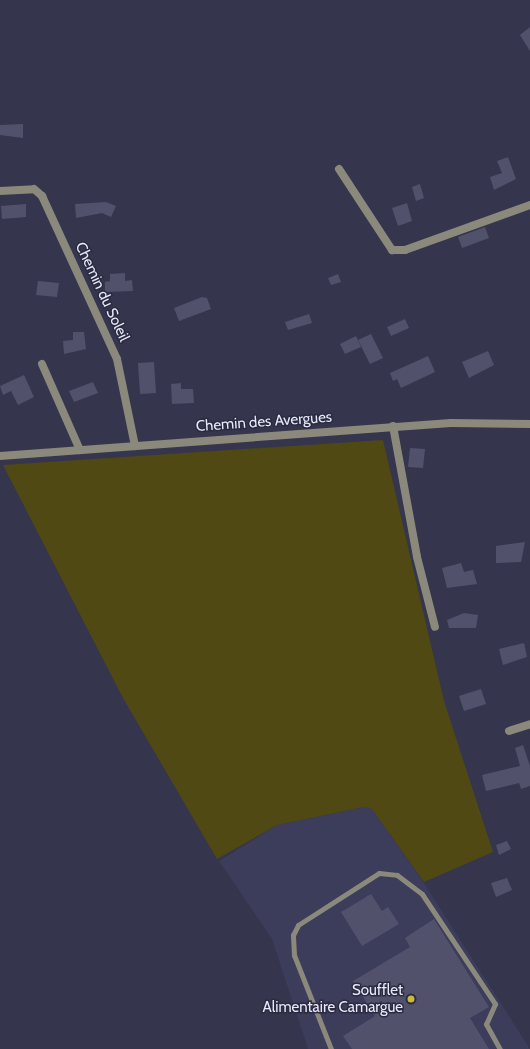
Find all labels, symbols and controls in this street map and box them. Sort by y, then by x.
street label: Chemin du Soleil [71,239,133,345]
street label: Chemin des Avergues [195,408,333,436]
place label: Soufflet Alimentaire Camargue [263,981,403,1016]
marker: Soufflet Alimentaire Camargue [406,994,416,1004]

